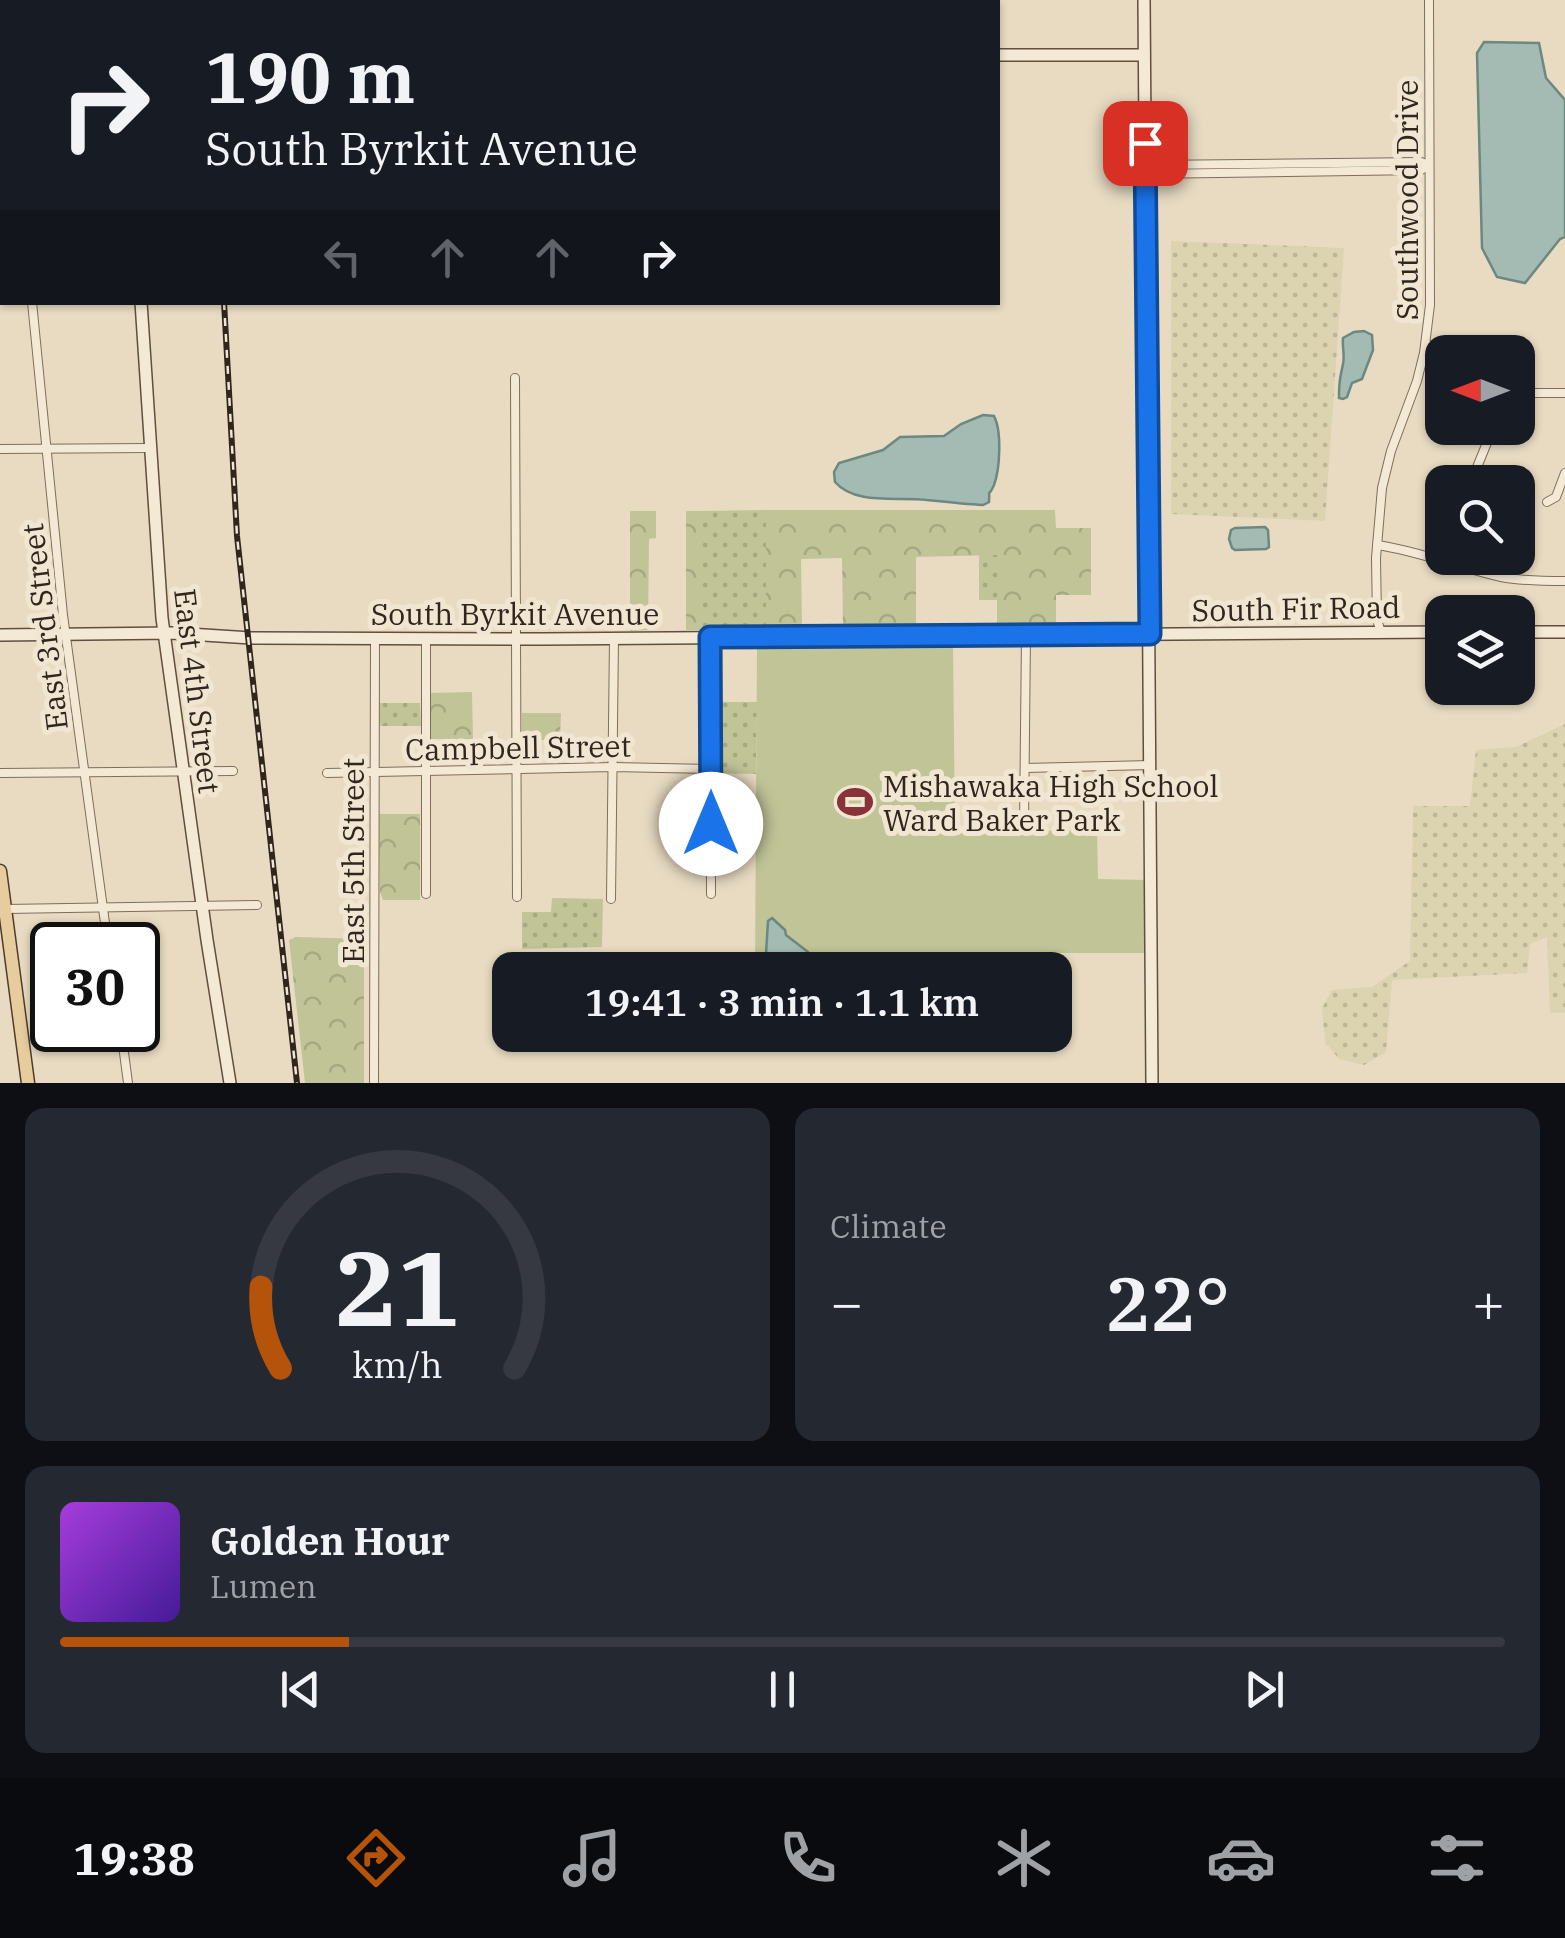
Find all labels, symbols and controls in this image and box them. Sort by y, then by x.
text: 190 m [205,31,415,122]
icon: right [40,40,170,170]
street label: Southwood Drive [1387,80,1426,320]
pin [1103,101,1188,186]
icon: arrive [1118,116,1173,171]
text: South Byrkit Avenue [205,119,638,177]
icon: left [315,230,370,285]
icon: ahead [420,230,475,285]
icon: ahead [525,230,580,285]
icon: right [630,230,685,285]
north arrow [1425,335,1535,445]
map controls [1425,335,1535,705]
button: search [1425,465,1535,575]
street label: East 3rd Street [12,521,76,733]
street label: East 4th Street [166,586,230,796]
street label: South Fir Road [1191,587,1401,629]
street label: South Byrkit Avenue [371,594,659,633]
button: layers [1425,595,1535,705]
street label: Campbell Street [405,726,631,768]
street label: East 5th Street [333,758,372,964]
place label: Mishawaka High School Ward Baker Park [883,766,1218,839]
position arrow [659,772,763,876]
sports icon: Mishawaka High School Ward Baker Park [836,783,874,821]
speed limit sign: 30 [30,922,160,1052]
text: 19:41 · 3 min · 1.1 km [585,977,979,1026]
text: Climate [830,1205,947,1247]
text: 21 [335,1219,460,1355]
text: 22° [1105,1254,1230,1352]
text: − [830,1267,863,1338]
text: + [1472,1267,1505,1338]
text: km/h [352,1341,443,1388]
text: Golden Hour [210,1516,450,1565]
text: Lumen [210,1565,317,1607]
icon: previous [273,1662,328,1717]
icon: pause [755,1662,810,1717]
icon: next [1237,1662,1292,1717]
icon: directions [341,1823,411,1893]
icon: music [557,1823,627,1893]
icon: phone [773,1823,843,1893]
icon: climate [989,1823,1059,1893]
icon: car [1206,1823,1276,1893]
icon: filters [1422,1823,1492,1893]
text: 19:38 [73,1829,195,1887]

